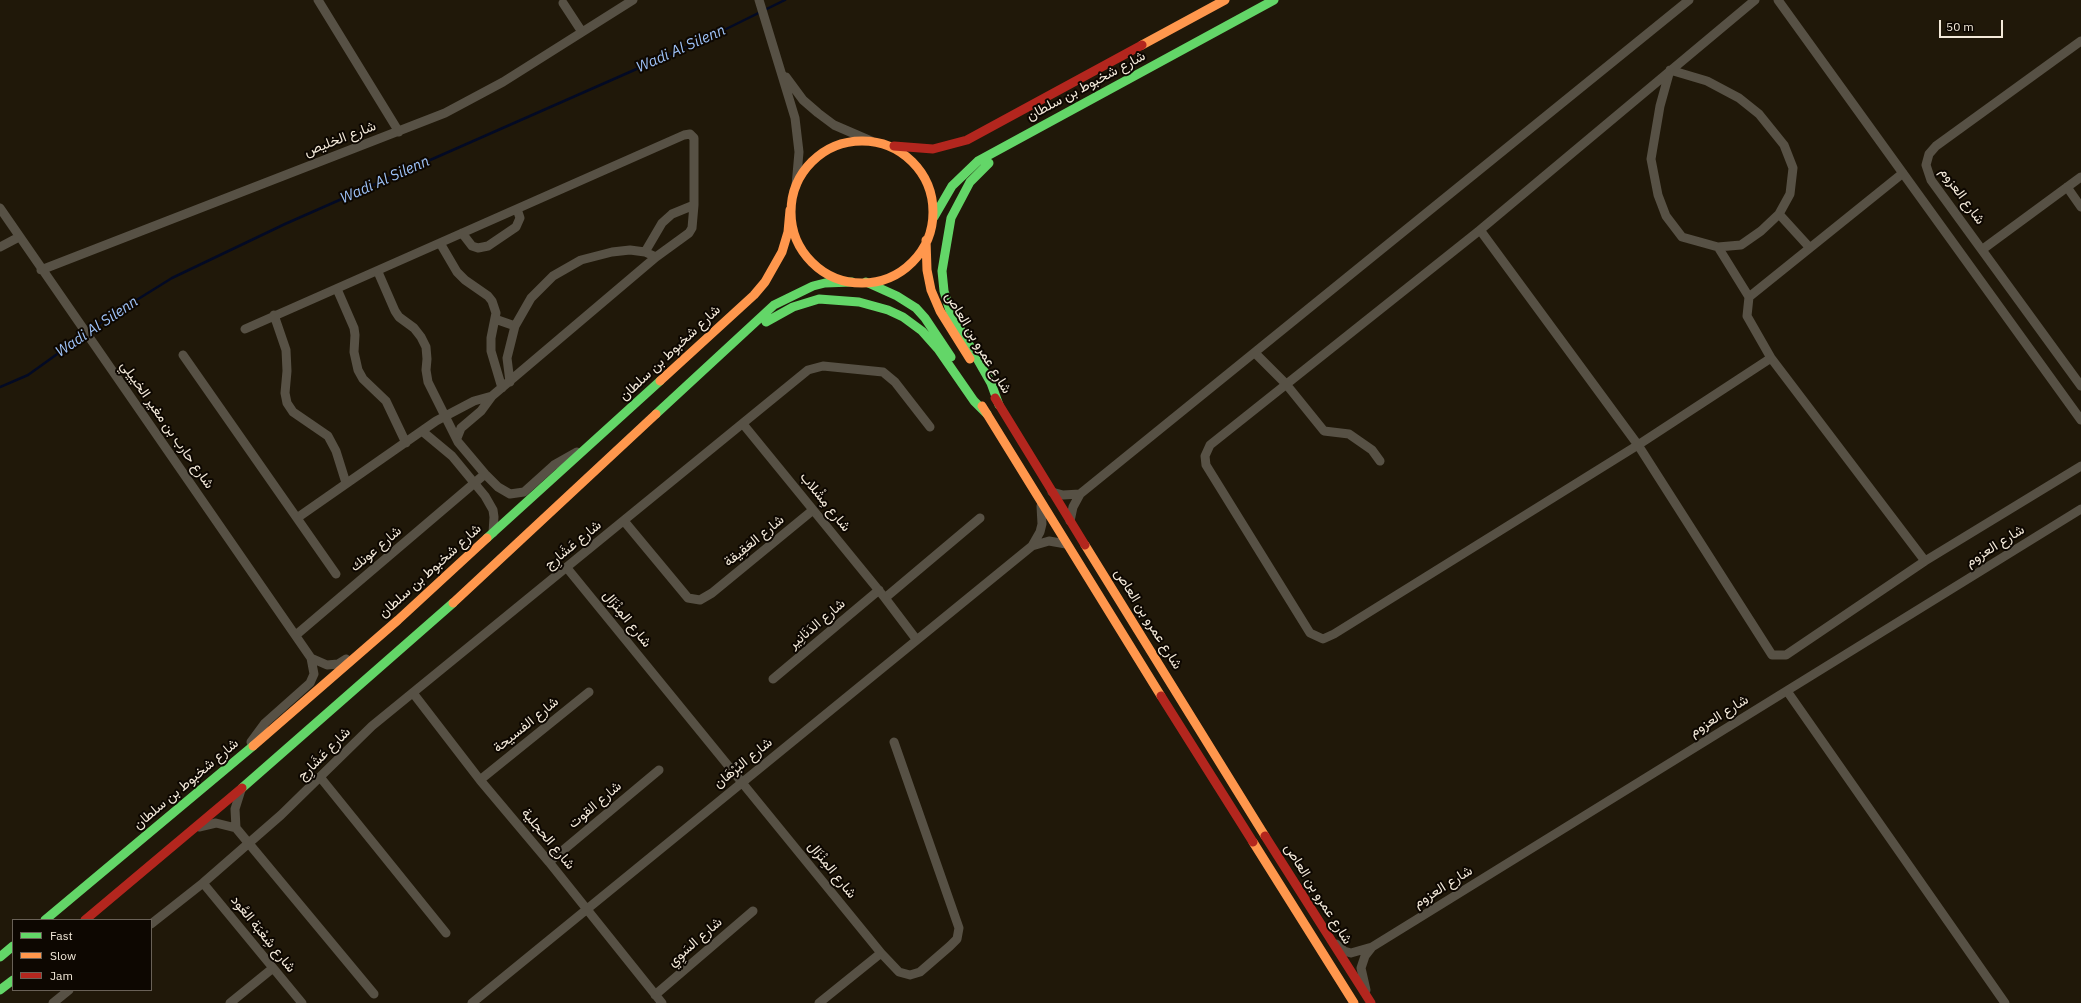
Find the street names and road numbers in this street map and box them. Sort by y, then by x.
street label: شارع شخبوط بن سلطان [1024,48,1148,124]
street label: شارع الخليص [302,118,378,160]
street label: شارع العزوم [1936,164,1988,228]
street label: شارع عمرو بن العاص [941,289,1015,397]
street label: شارع شخبوط بن سلطان [616,302,724,404]
street label: شارع حارب بن مغير الخييلي [117,358,217,492]
street label: شارع مِشْلاب [796,469,854,535]
street label: شارع العَقِيقة [720,511,788,571]
street label: شارع عَشَارِج [541,517,605,573]
street label: شارع شخبوط بن سلطان [375,520,485,622]
street label: شارع العزوم [1962,521,2028,571]
street label: شارع عونك [347,523,405,575]
street label: شارع عمرو بن العاص [1110,566,1186,672]
street label: شارع المِنْزَال [599,587,655,651]
street label: شارع الدَنَانِير [785,595,849,653]
street label: شارع العزوم [1686,691,1752,741]
street label: شارع الفسيحة [490,693,562,757]
street label: شارع عَشَارِج [294,724,354,784]
street label: شارع البُرْهَان [710,734,776,792]
street label: شارع شخبوط بن سلطان [130,735,242,833]
street label: شارع القوت [565,778,625,832]
street label: شارع الحجلية [518,805,578,873]
street label: شارع المِنْزَال [804,838,860,902]
street label: شارع عمرو بن العاص [1280,841,1356,947]
street label: شارع العزوم [1410,862,1476,912]
street label: شارع شِعْبَة العُود [227,892,299,976]
street label: شارع السَوِي [664,914,726,970]

